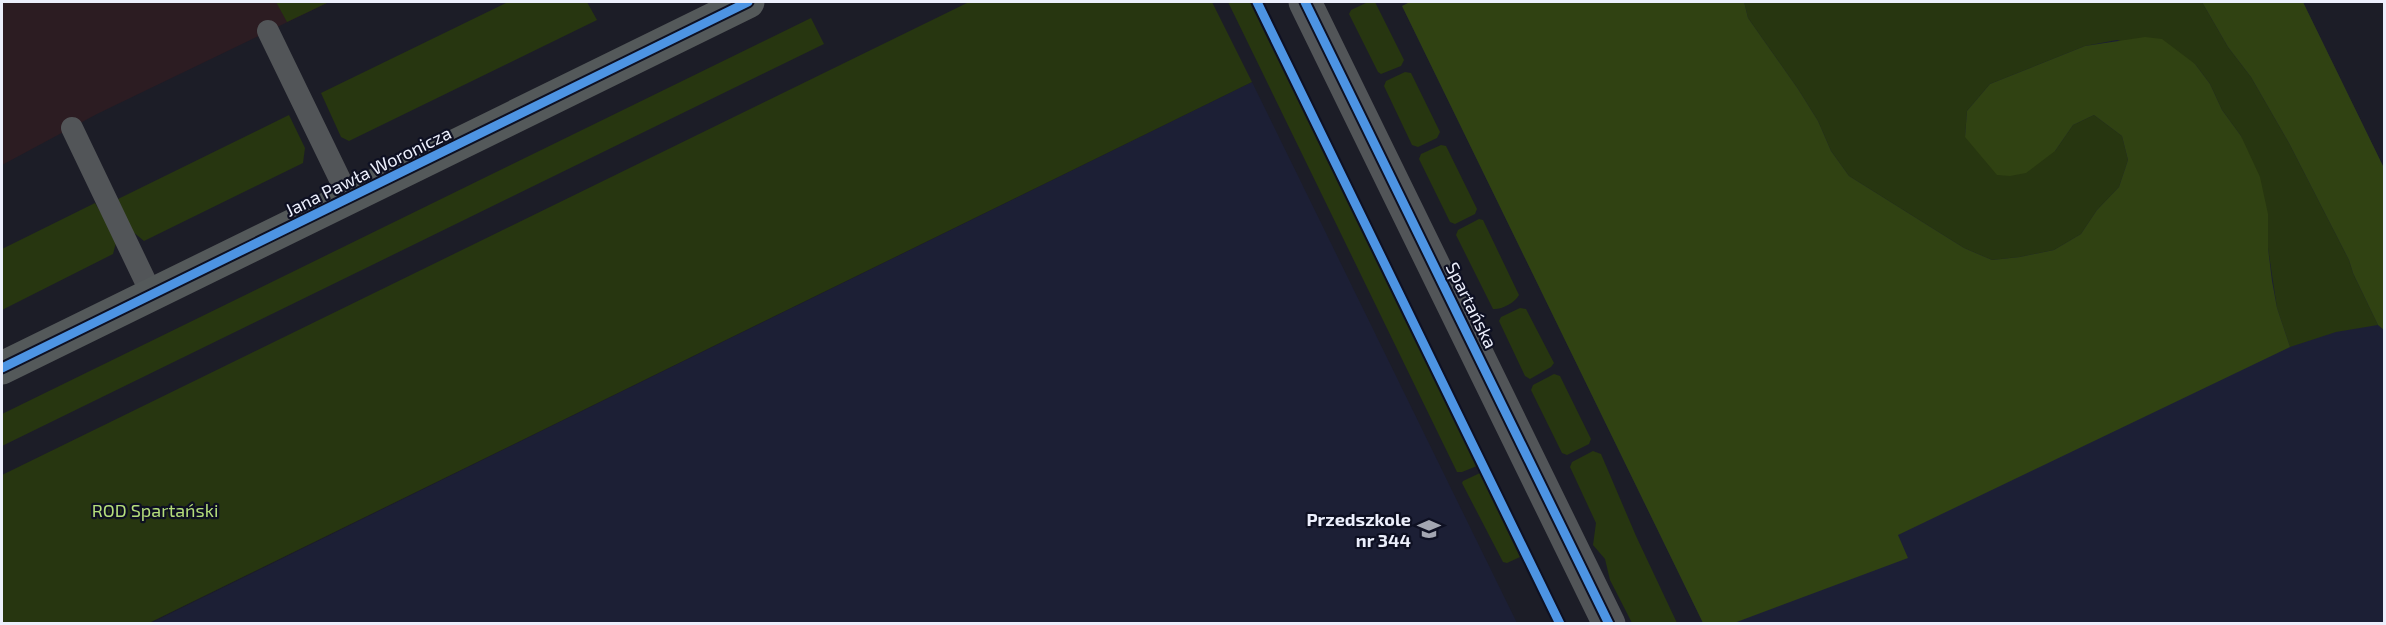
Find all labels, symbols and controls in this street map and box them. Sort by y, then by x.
street label: Jana Pawła Woronicza [281,121,455,221]
street label: Spartańska [1442,258,1502,352]
park label: ROD Spartański [92,499,218,521]
place label: Przedszkole nr 344 [1306,508,1411,551]
school or university icon: Przedszkole nr 344 [1416,516,1442,542]

